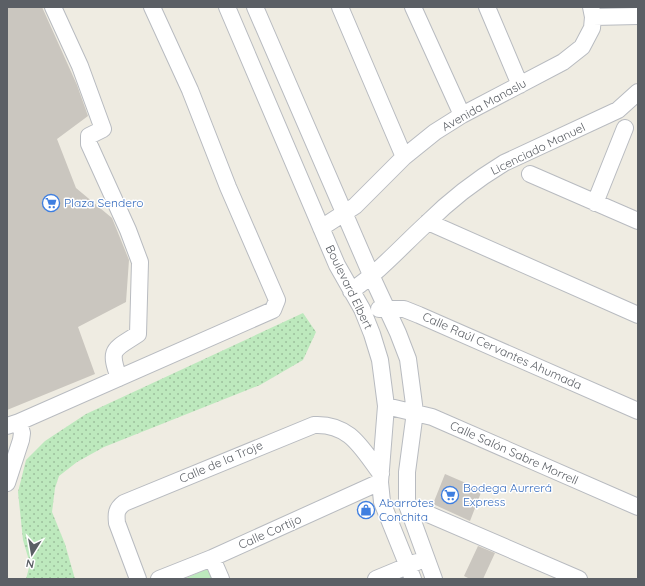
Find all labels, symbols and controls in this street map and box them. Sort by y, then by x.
street label: Avenida Manaslu [439,75,529,134]
street label: Licenciado Manuel [488,119,587,178]
supermarket icon: Plaza Sendero [41,193,61,213]
place label: Plaza Sendero [64,195,144,210]
street label: Boulevard Elbert [323,242,376,331]
street label: Calle Raúl Cervantes Ahumada [420,309,584,393]
street label: Calle Salón Sabre Morrell [448,417,581,488]
street label: Calle de la Troje [177,437,265,486]
place label: Bodega Aurrerá Express [463,480,552,509]
supermarket icon: Bodega Aurrerá Express [440,485,460,505]
place label: Abarrotes Conchita [379,495,434,524]
shop icon: Abarrotes Conchita [356,500,376,520]
street label: Calle Cortijo [236,511,304,552]
north arrow [12,534,52,574]
text: N [25,556,35,571]

